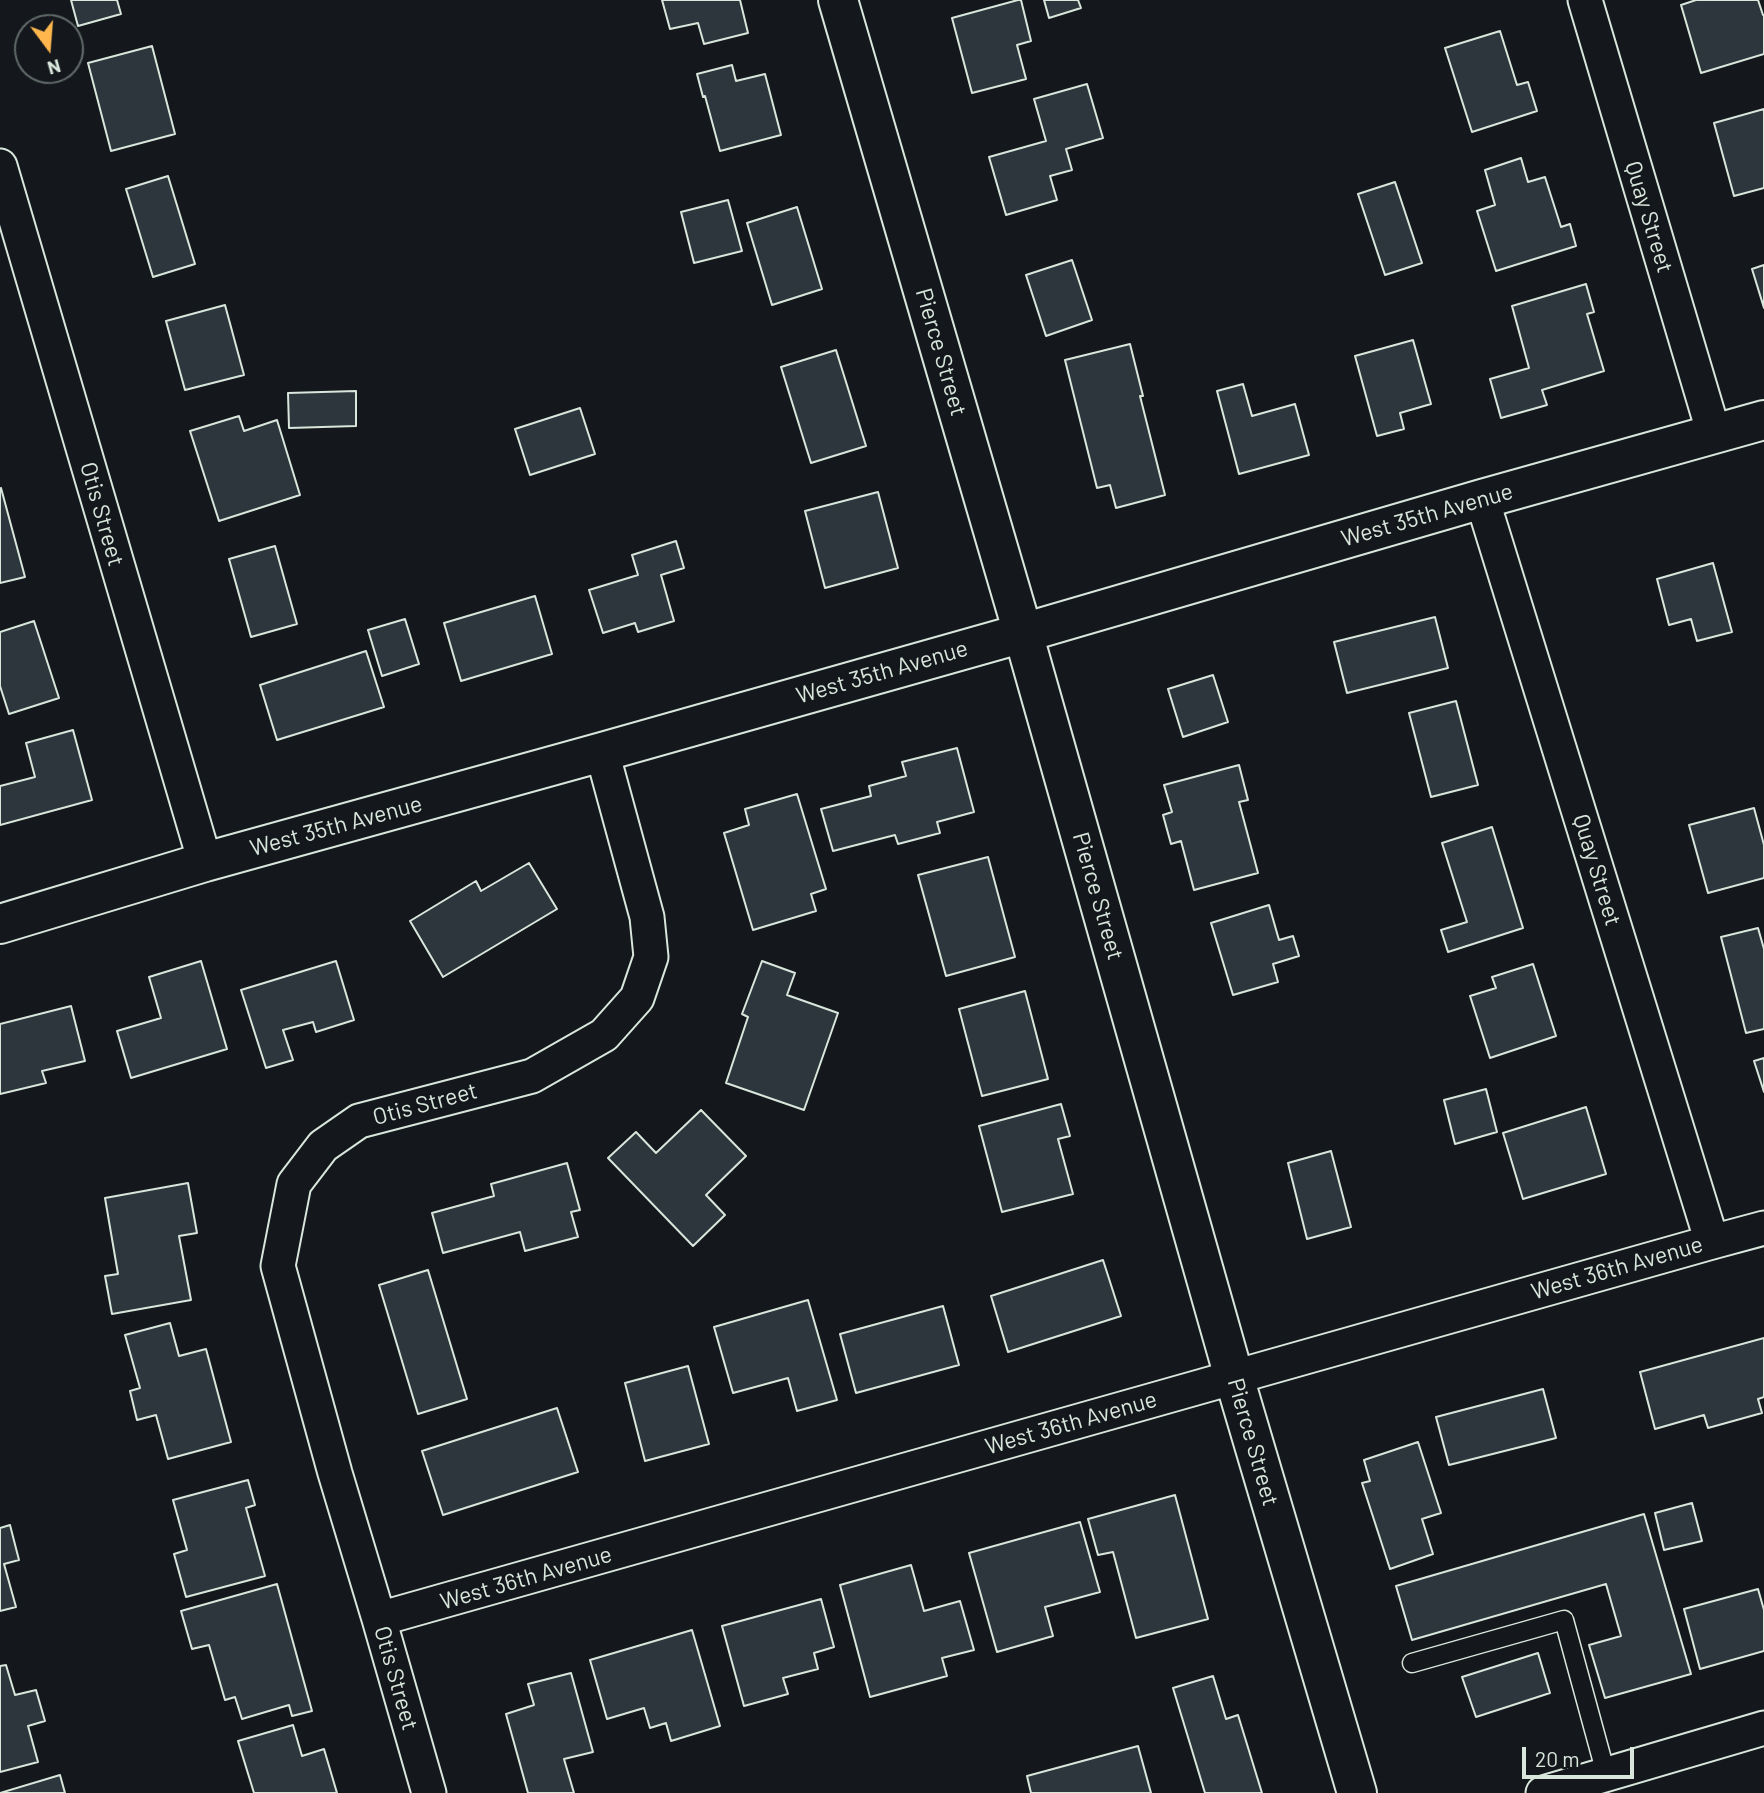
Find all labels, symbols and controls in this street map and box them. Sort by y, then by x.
north arrow [14,14,84,84]
text: N [45,55,64,81]
street label: Quay Street [1619,158,1679,276]
street label: Pierce Street [910,285,972,419]
street label: Otis Street [74,459,130,569]
street label: West 35th Avenue [1338,477,1516,553]
street label: West 35th Avenue [793,634,971,710]
street label: West 35th Avenue [247,790,425,862]
street label: Quay Street [1567,811,1627,929]
street label: Pierce Street [1067,829,1129,963]
street label: Otis Street [370,1077,480,1131]
street label: West 36th Avenue [1528,1230,1706,1306]
street label: Pierce Street [1222,1375,1284,1509]
street label: West 36th Avenue [982,1385,1160,1461]
street label: West 36th Avenue [437,1540,615,1616]
street label: Otis Street [368,1623,424,1733]
scale bar [1526,1734,1638,1778]
text: 20 m [1535,1746,1580,1771]

